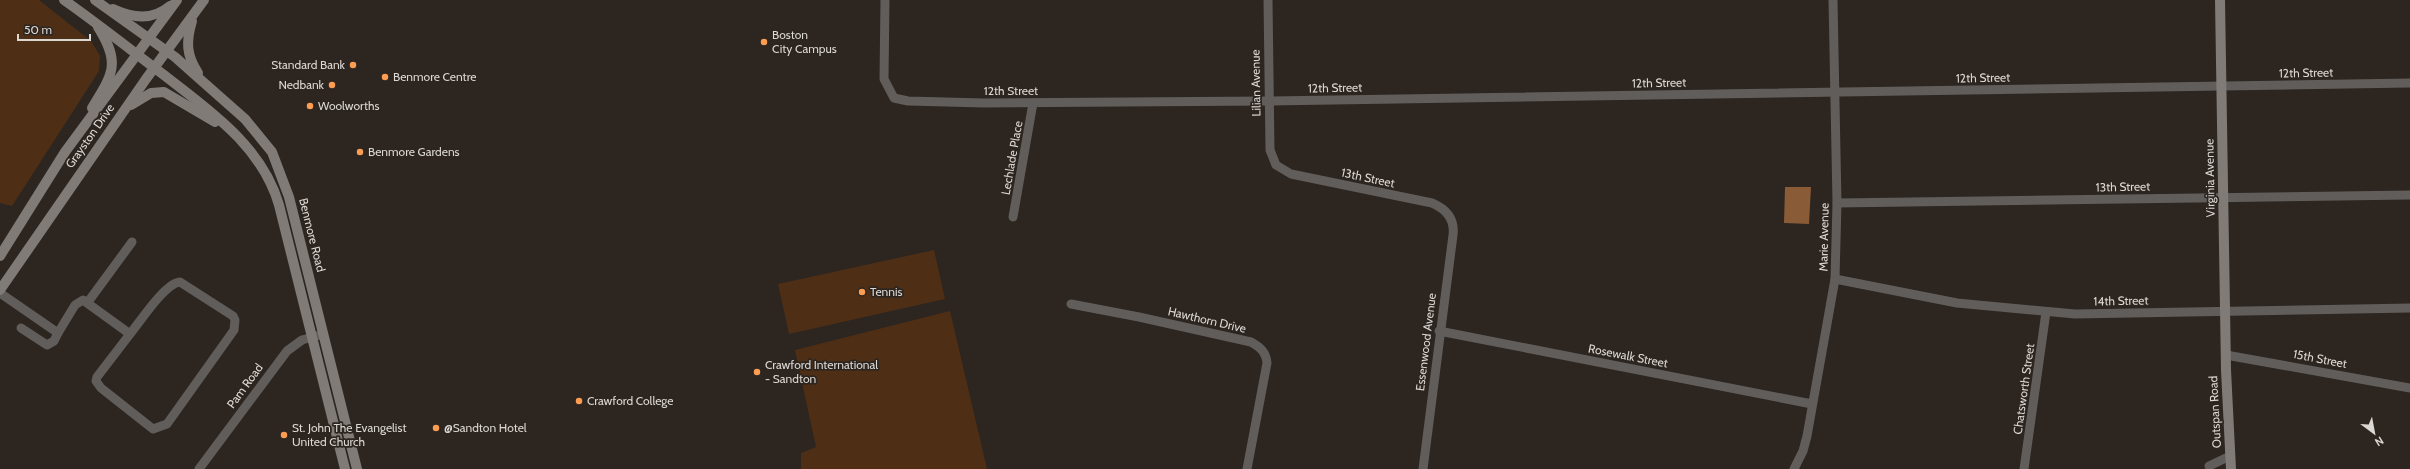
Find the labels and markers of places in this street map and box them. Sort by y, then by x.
place label: Boston City Campus [772,27,837,56]
marker: Boston City Campus [759,37,769,47]
place label: Standard Bank [271,57,346,72]
marker: Standard Bank [348,60,358,70]
place label: Benmore Centre [393,69,476,84]
marker: Benmore Centre [380,72,390,82]
place label: Nedbank [278,77,325,92]
marker: Nedbank [327,80,337,90]
place label: Woolworths [318,98,379,113]
marker: Woolworths [305,101,315,111]
place label: Benmore Gardens [368,144,460,159]
marker: Benmore Gardens [355,147,365,157]
place label: Tennis [870,284,903,299]
marker: Tennis [857,287,867,297]
place label: Crawford International - Sandton [765,357,878,386]
marker: Crawford International - Sandton [752,367,762,377]
place label: Crawford College [587,393,673,408]
marker: Crawford College [574,396,584,406]
place label: St. John The Evangelist United Church [292,420,406,449]
place label: @Sandton Hotel [444,420,527,435]
marker: @Sandton Hotel [431,423,441,433]
marker: St. John The Evangelist United Church [279,430,289,440]

